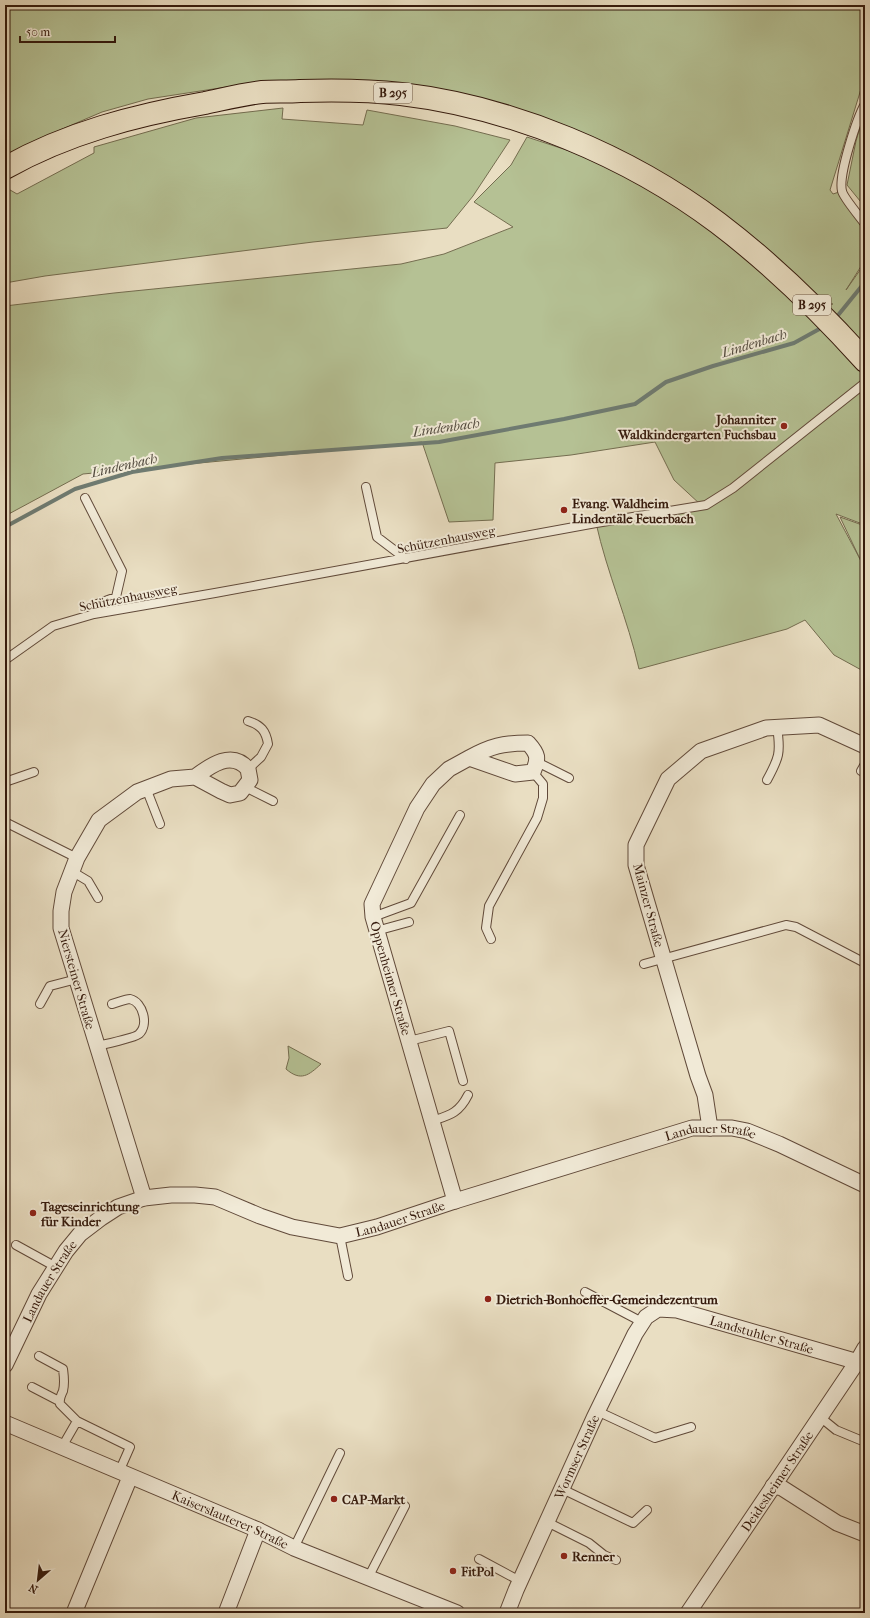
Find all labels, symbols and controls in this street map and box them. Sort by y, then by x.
scale bar [20,18,115,44]
text: 50 m [26,25,50,39]
road number: B 295 [374,83,412,103]
road number: B 295 [793,295,831,315]
water label: Lindenbach [719,326,789,362]
place label: Johanniter Waldkindergarten Fuchsbau [617,412,777,443]
water label: Lindenbach [411,414,481,441]
marker: Johanniter Waldkindergarten Fuchsbau [779,421,789,431]
water label: Lindenbach [88,450,159,482]
place label: Evang. Waldheim Lindentäle Feuerbach [572,496,695,526]
marker: Evang. Waldheim Lindentäle Feuerbach [559,505,569,515]
street label: Schützenhausweg [396,522,497,556]
street label: Schützenhausweg [78,580,179,614]
street label: Mainzer Straße [630,862,667,949]
street label: Oppenheimer Straße [367,919,414,1037]
street label: Niersteiner Straße [55,927,98,1032]
street label: Landauer Straße [663,1121,759,1144]
street label: Landauer Straße [354,1198,447,1240]
place label: Tageseinrichtung für Kinder [40,1199,140,1229]
marker: Tageseinrichtung für Kinder [28,1208,38,1218]
street label: Landauer Straße [20,1237,80,1325]
place label: Dietrich-Bonhoeffer-Gemeindezentrum [496,1292,718,1307]
marker: Dietrich-Bonhoeffer-Gemeindezentrum [483,1294,493,1304]
street label: Landstuhler Straße [708,1313,816,1357]
street label: Wormser Straße [551,1412,603,1502]
street label: Deidesheimer Straße [738,1428,817,1534]
street label: Kaiserslauterer Straße [170,1488,291,1552]
place label: CAP-Markt [342,1492,405,1507]
marker: CAP-Markt [329,1494,339,1504]
place label: Renner [572,1549,615,1564]
marker: Renner [559,1551,569,1561]
north arrow [18,1560,58,1600]
place label: FitPol [460,1564,494,1579]
marker: FitPol [448,1566,458,1576]
text: N [26,1580,40,1596]

